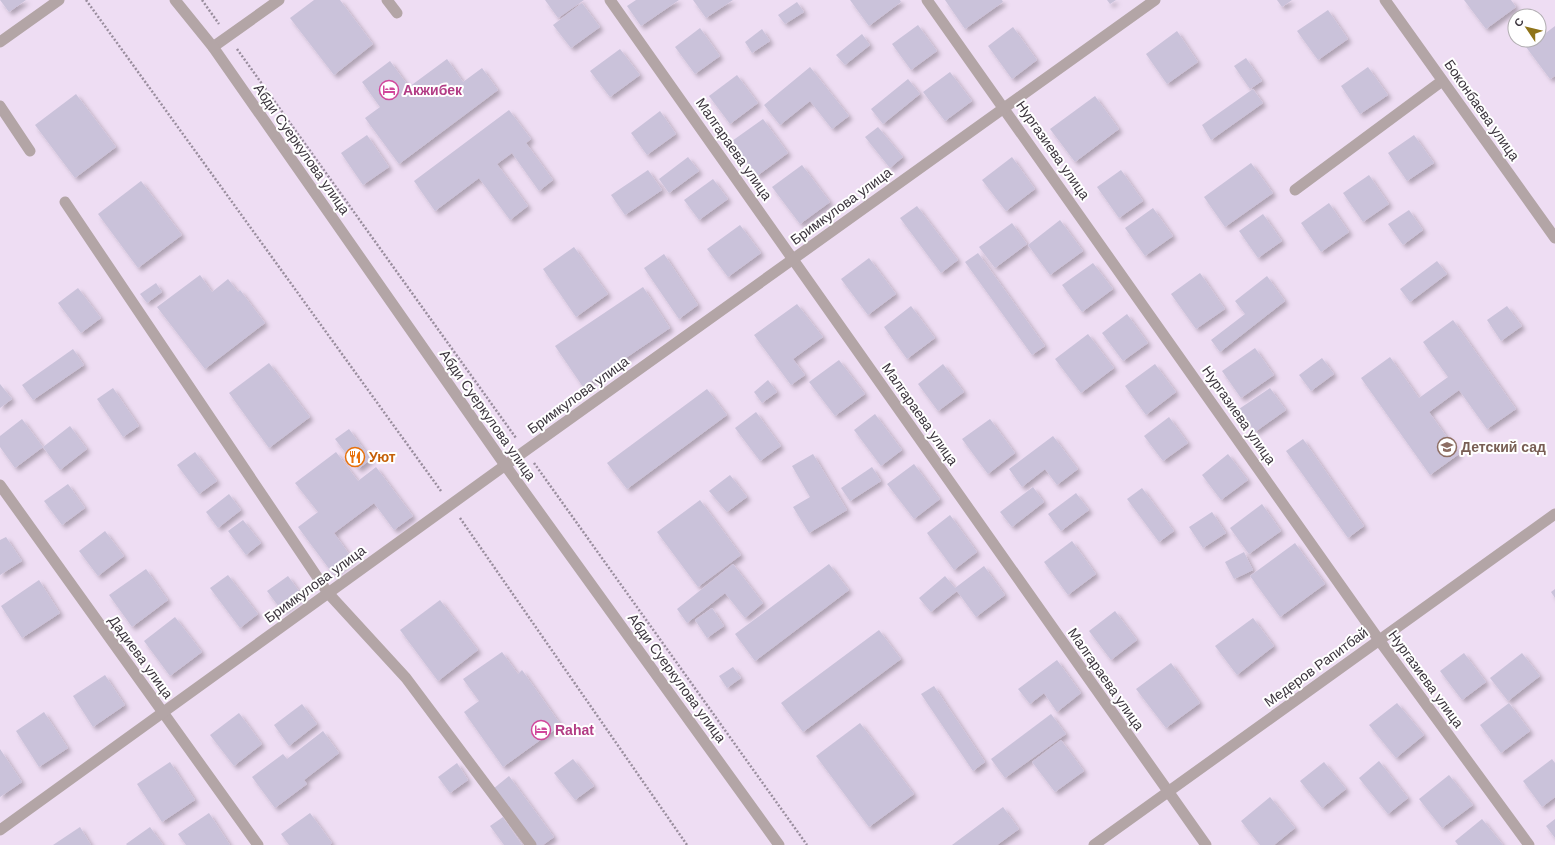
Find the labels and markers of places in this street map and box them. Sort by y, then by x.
hotel icon: Акжибек [378,79,400,101]
place label: Акжибек [403,82,463,98]
school or university icon: Детский сад [1436,436,1458,458]
place label: Детский сад [1461,439,1546,455]
restaurant icon: Уют [344,446,366,468]
place label: Уют [369,449,396,465]
hotel icon: Rahat [530,719,552,741]
place label: Rahat [555,722,594,738]

